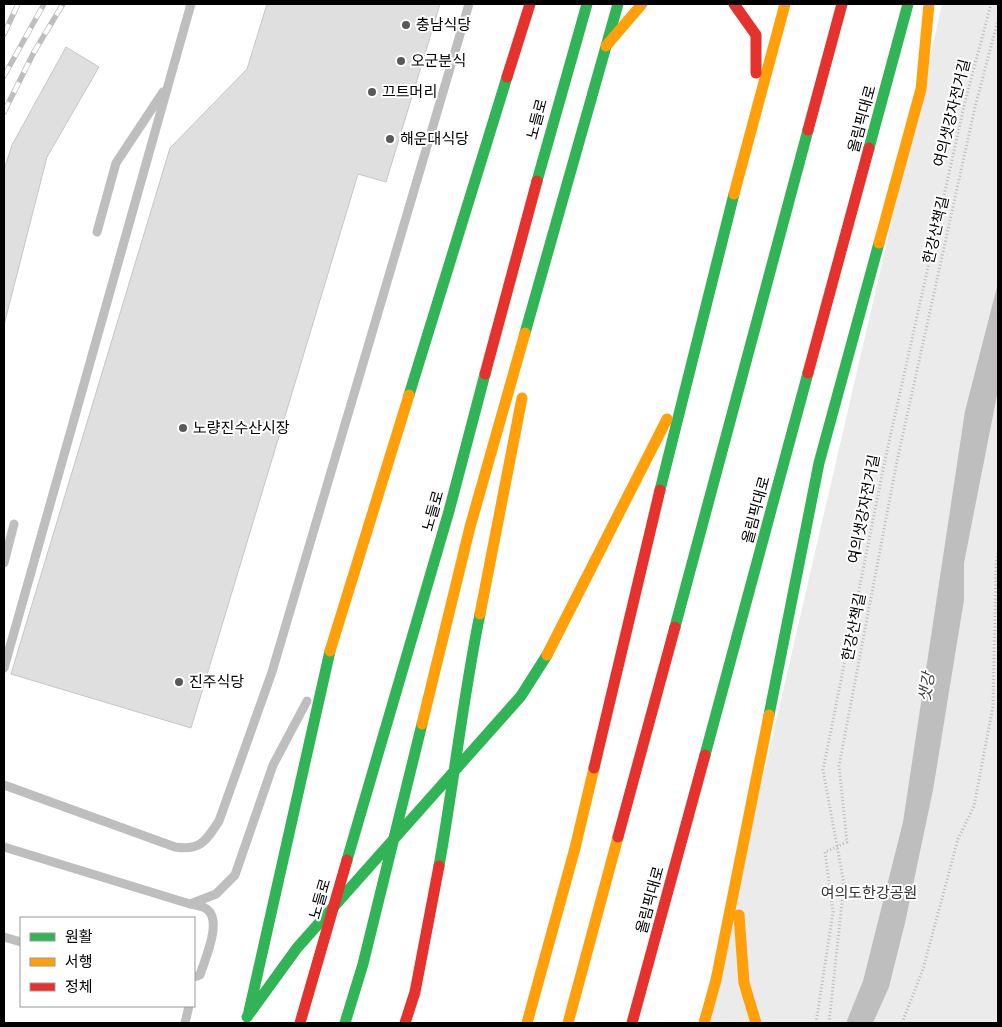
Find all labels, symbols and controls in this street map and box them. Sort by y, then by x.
place label: 충남식당 [416,15,471,34]
marker: 충남식당 [400,19,412,31]
place label: 오군분식 [411,51,466,70]
marker: 오군분식 [395,55,407,67]
street label: 여의샛강자전거길 [929,57,974,169]
place label: 끄트머리 [382,82,437,101]
street label: 올림픽대로 [843,83,880,155]
marker: 끄트머리 [366,86,378,98]
street label: 노들로 [522,96,551,141]
place label: 해운대식당 [400,129,469,148]
marker: 해운대식당 [384,133,396,145]
street label: 한강산책길 [918,194,953,266]
place label: 노량진수산시장 [193,418,290,437]
marker: 노량진수산시장 [177,422,189,434]
street label: 여의샛강자전거길 [844,453,883,565]
street label: 올림픽대로 [737,474,774,546]
street label: 노들로 [418,488,447,533]
street label: 한강산책길 [838,591,869,663]
water label: 샛강 [914,669,939,703]
place label: 진주식당 [189,672,244,691]
marker: 진주식당 [173,676,185,688]
street label: 올림픽대로 [631,864,668,936]
street label: 노들로 [305,876,334,921]
park label: 여의도한강공원 [821,883,917,902]
legend [20,917,195,1007]
text: 원활 [65,927,93,946]
text: 서행 [65,952,93,971]
text: 정체 [65,977,93,996]

